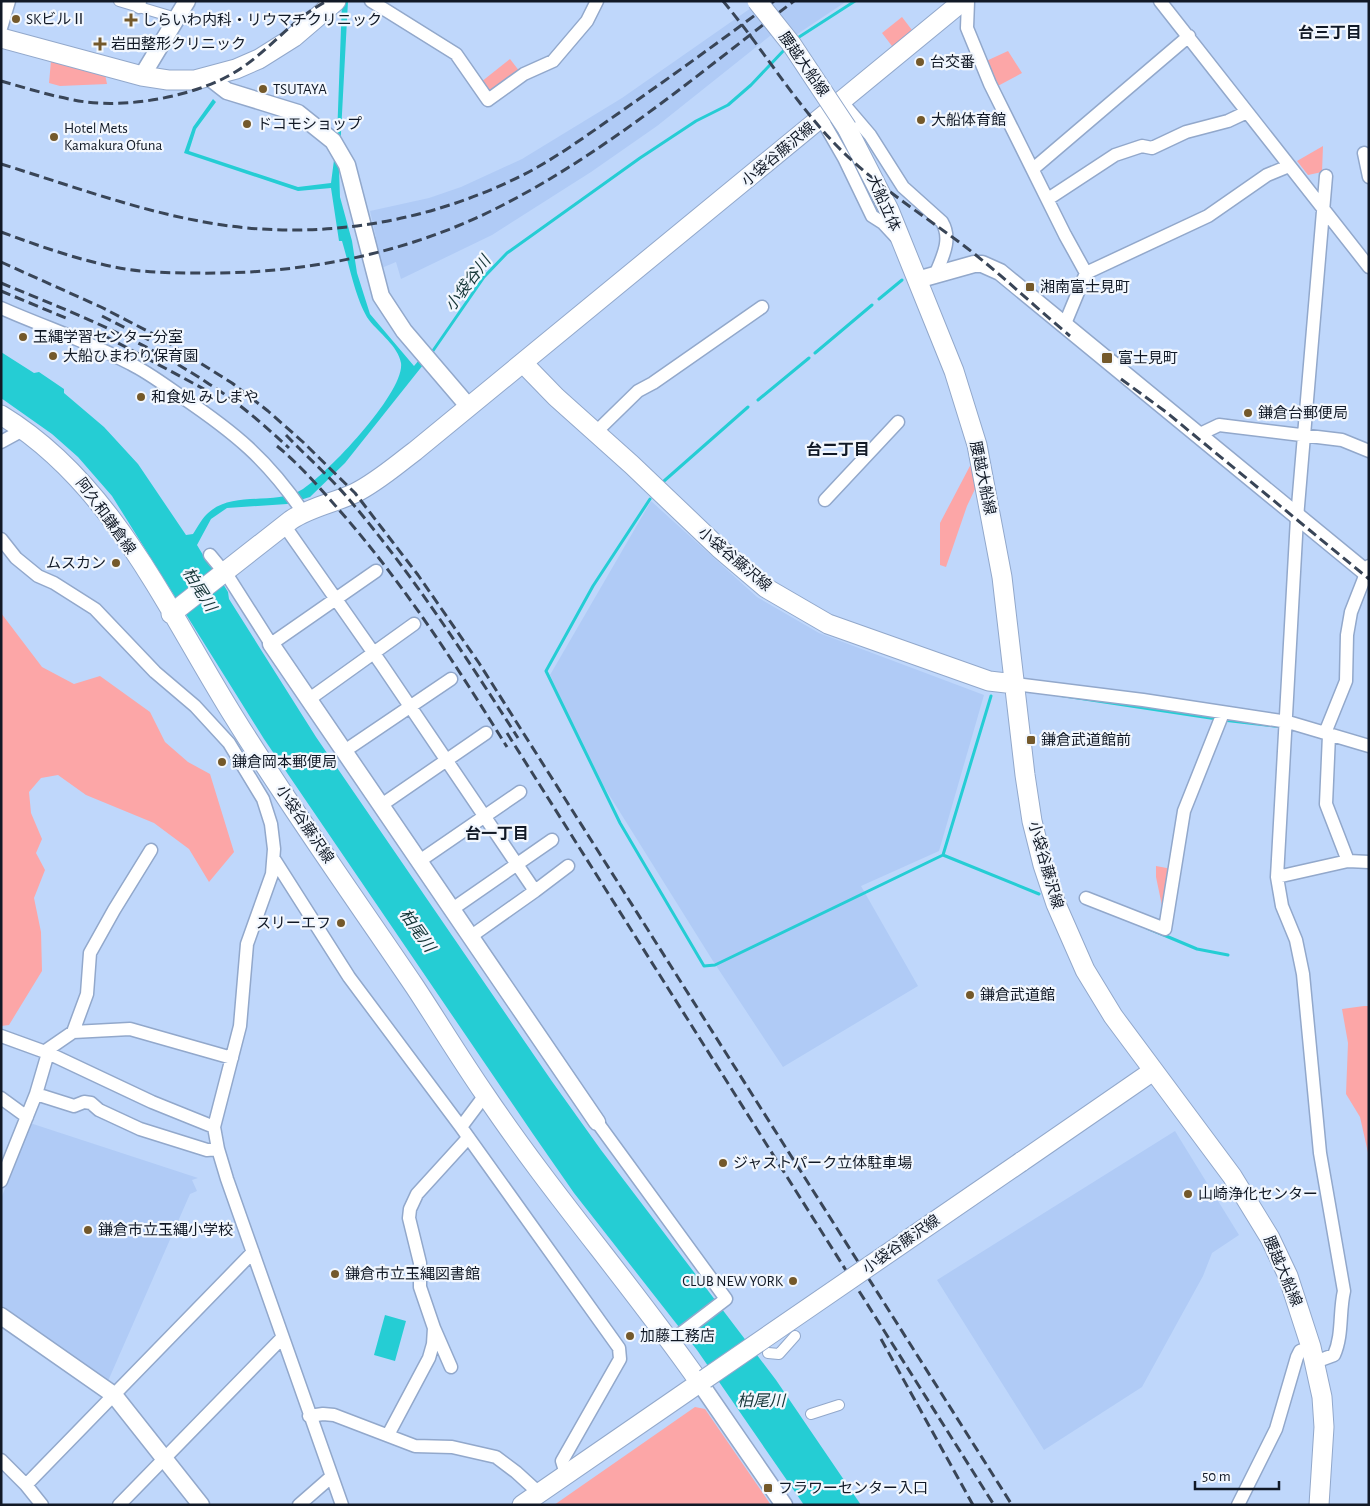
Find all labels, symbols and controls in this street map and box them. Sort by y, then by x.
place label: SKビルⅡ [26,11,86,27]
place label: しらいわ内科・リウマチクリニック [142,12,382,28]
marker: SKビルⅡ [10,13,22,25]
marker: しらいわ内科・リウマチクリニック [124,13,138,27]
district label: 台三丁目 [1298,24,1362,41]
street label: 腰越大船線 [776,29,832,99]
place label: 岩田整形クリニック [111,36,246,52]
marker: 岩田整形クリニック [93,37,107,51]
place label: 台交番 [930,54,975,70]
marker: 台交番 [914,56,926,68]
place label: TSUTAYA [273,82,327,97]
marker: TSUTAYA [257,83,269,95]
place label: 大船体育館 [931,112,1006,128]
marker: 大船体育館 [915,114,927,126]
place label: ドコモショップ [257,116,362,132]
marker: ドコモショップ [241,118,253,130]
street label: 小袋谷藤沢線 [738,118,818,189]
place label: Hotel Mets Kamakura Ofuna [64,121,163,153]
marker: Hotel Mets Kamakura Ofuna [48,131,60,143]
street label: 大船立体 [864,172,904,234]
water label: 小袋谷川 [441,251,495,314]
place label: 湘南富士見町 [1040,279,1130,295]
marker: 湘南富士見町 [1024,281,1036,293]
place label: 玉縄学習センター分室 [33,329,183,345]
marker: 玉縄学習センター分室 [17,331,29,343]
place label: 大船ひまわり保育園 [63,348,198,364]
marker: 大船ひまわり保育園 [47,350,59,362]
place label: 富士見町 [1118,350,1178,366]
marker: 富士見町 [1100,351,1114,365]
place label: 和食処 みしまや [151,389,258,405]
marker: 和食処 みしまや [135,391,147,403]
place label: 鎌倉台郵便局 [1258,404,1348,421]
marker: 鎌倉台郵便局 [1242,407,1254,419]
street label: 腰越大船線 [967,440,999,516]
district label: 台二丁目 [806,441,870,458]
street label: 阿久和鎌倉線 [73,474,140,557]
street label: 小袋谷藤沢線 [695,523,775,594]
place label: ムスカン [46,556,106,571]
marker: ムスカン [110,557,122,569]
water label: 柏尾川 [180,564,221,616]
place label: 鎌倉武道館前 [1041,731,1131,748]
marker: 鎌倉武道館前 [1025,734,1037,746]
place label: 鎌倉岡本郵便局 [232,753,337,770]
marker: 鎌倉岡本郵便局 [216,756,228,768]
street label: 小袋谷藤沢線 [273,782,338,866]
street label: 小袋谷藤沢線 [1026,819,1067,910]
district label: 台一丁目 [465,825,529,842]
water label: 柏尾川 [397,906,439,956]
place label: スリーエフ [256,916,331,931]
marker: スリーエフ [335,917,347,929]
place label: 鎌倉武道館 [980,986,1055,1003]
marker: 鎌倉武道館 [964,989,976,1001]
place label: ジャストパーク立体駐車場 [733,1155,912,1171]
marker: ジャストパーク立体駐車場 [717,1157,729,1169]
place label: 山崎浄化センター [1198,1186,1318,1202]
marker: 山崎浄化センター [1182,1188,1194,1200]
street label: 小袋谷藤沢線 [859,1211,942,1276]
place label: 鎌倉市立玉縄小学校 [98,1221,233,1238]
marker: 鎌倉市立玉縄小学校 [82,1224,94,1236]
street label: 腰越大船線 [1261,1233,1305,1309]
place label: 鎌倉市立玉縄図書館 [345,1265,480,1282]
marker: 鎌倉市立玉縄図書館 [329,1268,341,1280]
place label: CLUB NEW YORK [682,1274,784,1289]
marker: CLUB NEW YORK [787,1275,799,1287]
place label: 加藤工務店 [640,1328,715,1344]
marker: 加藤工務店 [624,1330,636,1342]
water label: 柏尾川 [737,1392,787,1409]
scale bar [1195,1458,1279,1490]
text: 50 m [1202,1469,1231,1484]
place label: フラワーセンター入口 [778,1480,928,1496]
marker: フラワーセンター入口 [762,1482,774,1494]

